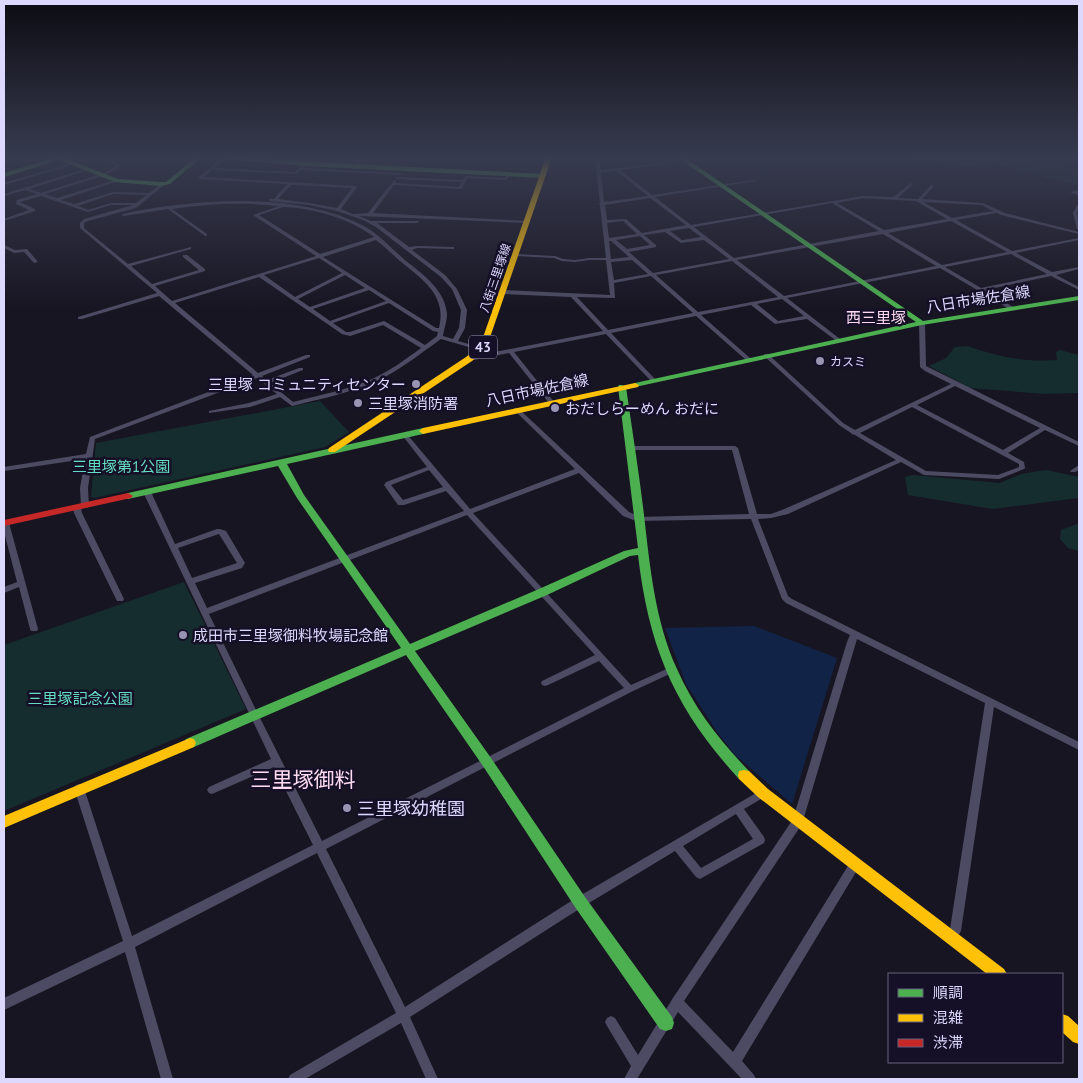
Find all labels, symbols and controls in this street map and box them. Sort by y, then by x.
street label: 八街三里塚線 [476,242,514,314]
street label: 八日市場佐倉線 [925,281,1031,317]
district label: 西三里塚 [846,308,906,327]
road number: 43 [469,336,497,358]
place label: カスミ [830,354,866,369]
marker: カスミ [814,355,826,367]
street label: 八日市場佐倉線 [484,370,590,410]
place label: 三里塚 コミュニティセンター [208,375,406,394]
marker: 三里塚 コミュニティセンター [410,378,422,390]
place label: 三里塚消防署 [368,394,458,413]
marker: 三里塚消防署 [352,397,364,409]
place label: おだしらーめん おだに [565,399,719,418]
marker: おだしらーめん おだに [549,402,561,414]
park label: 三里塚第1公園 [72,457,170,476]
place label: 成田市三里塚御料牧場記念館 [193,626,388,645]
marker: 成田市三里塚御料牧場記念館 [177,629,189,641]
park label: 三里塚記念公園 [27,689,133,708]
district label: 三里塚御料 [251,766,356,793]
place label: 三里塚幼稚園 [357,797,465,820]
marker: 三里塚幼稚園 [341,802,353,814]
legend [888,973,1063,1063]
text: 順調 [933,983,963,1002]
text: 混雑 [933,1008,963,1027]
text: 渋滞 [933,1033,963,1052]

